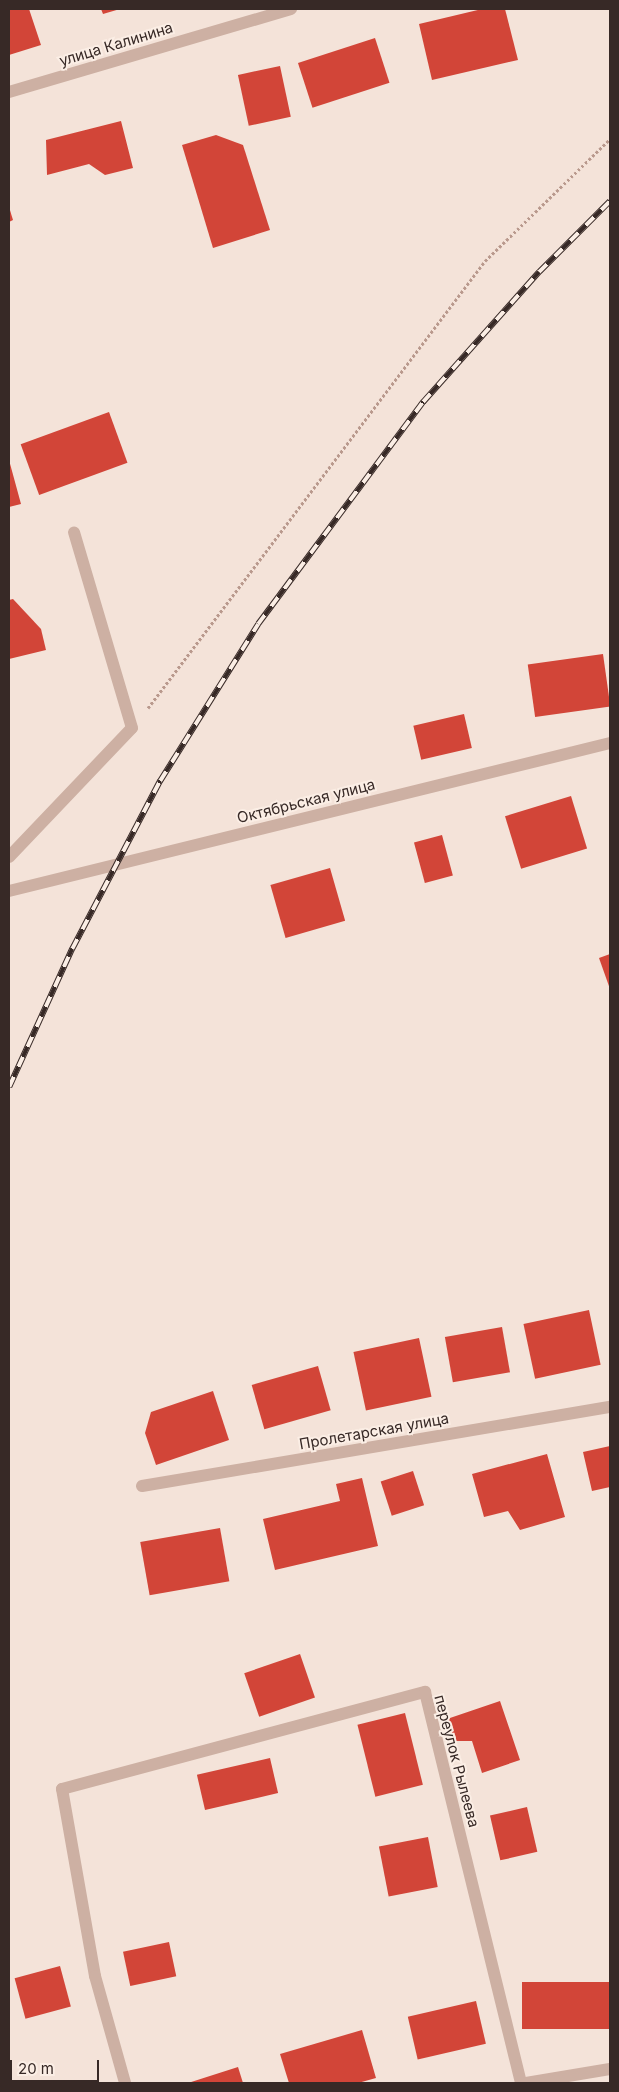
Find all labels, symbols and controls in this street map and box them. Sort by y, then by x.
street label: улица Калинина [57,18,175,70]
street label: Октябрьская улица [235,775,377,827]
street label: Пролетарская улица [298,1409,450,1453]
street label: переулок Рылеева [431,1693,483,1829]
scale bar [12,2050,101,2082]
text: 20 m [18,2059,54,2078]

